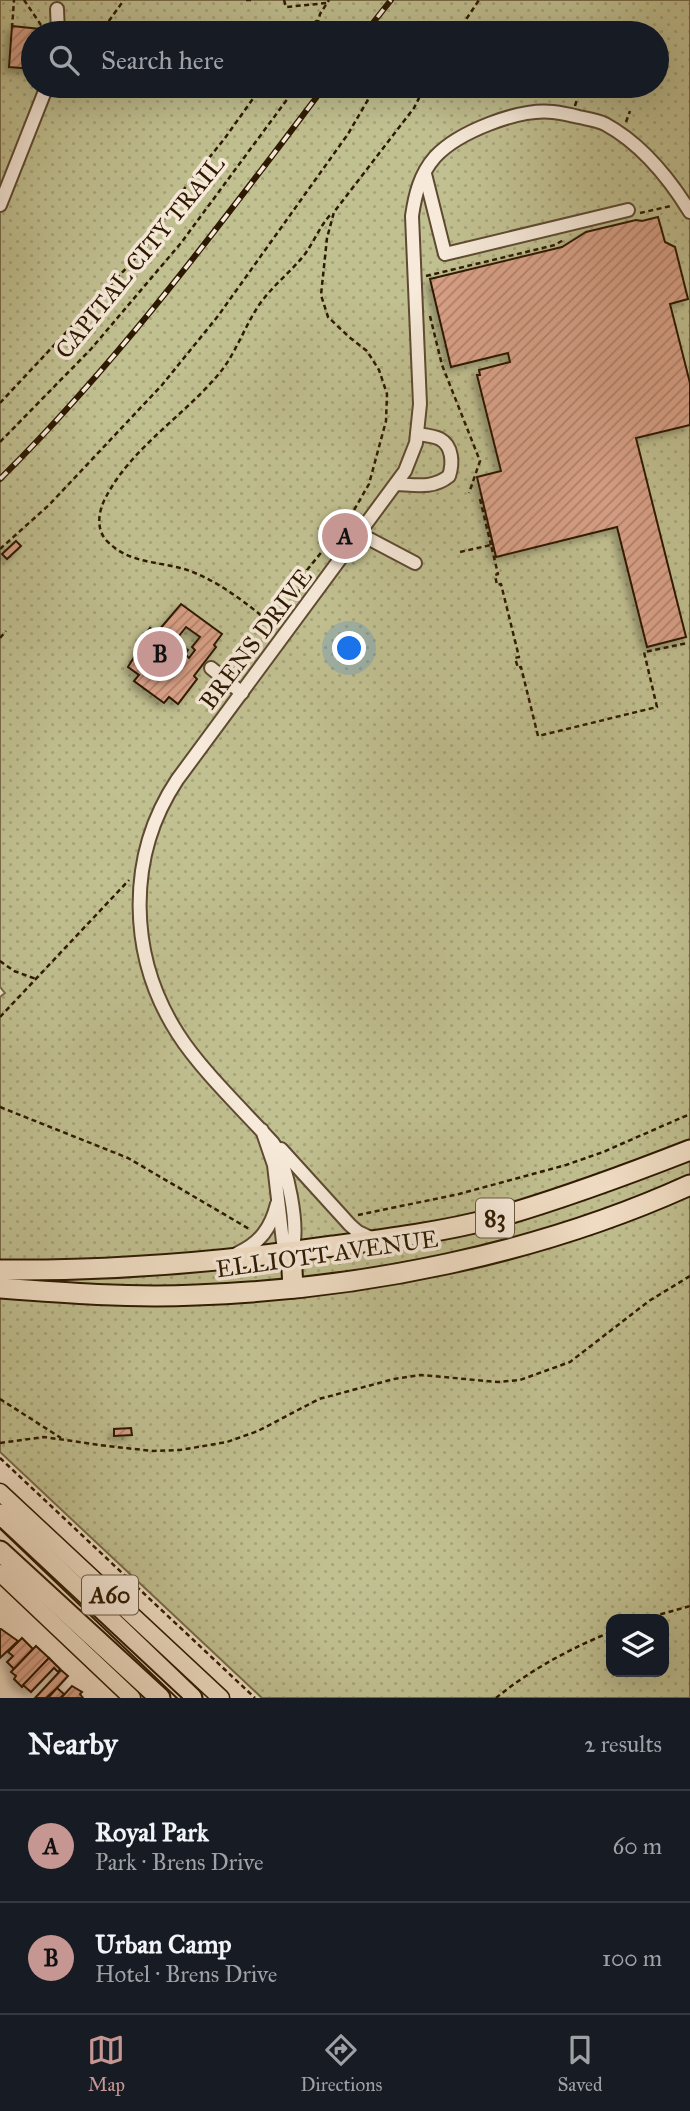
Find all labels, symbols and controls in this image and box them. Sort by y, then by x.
search box [21,21,669,98]
icon: search [45,41,83,79]
text: Search here [101,44,224,76]
street label: CAPITAL CITY TRAIL [49,149,231,365]
pin: A [322,510,368,562]
street label: BRENS DRIVE [193,563,319,715]
pin: B [137,628,183,680]
your location [332,631,366,665]
road number: 83 [476,1198,514,1238]
street label: ELLIOTT AVENUE [214,1224,440,1284]
road number: A60 [82,1576,138,1614]
map controls [606,1614,669,1677]
button: layers [606,1614,669,1677]
text: Nearby [28,1726,118,1762]
text: 2 results [584,1730,662,1758]
text: Royal Park [95,1816,209,1848]
text: A [43,1832,59,1860]
text: 60 m [613,1832,662,1860]
text: Park · Brens Drive [95,1848,264,1876]
text: Urban Camp [95,1928,232,1960]
text: B [43,1944,59,1972]
text: 100 m [602,1944,662,1972]
text: Hotel · Brens Drive [95,1960,277,1988]
tab: Map [87,2031,125,2096]
tab: Directions [300,2031,382,2096]
tab: Saved [557,2031,603,2096]

